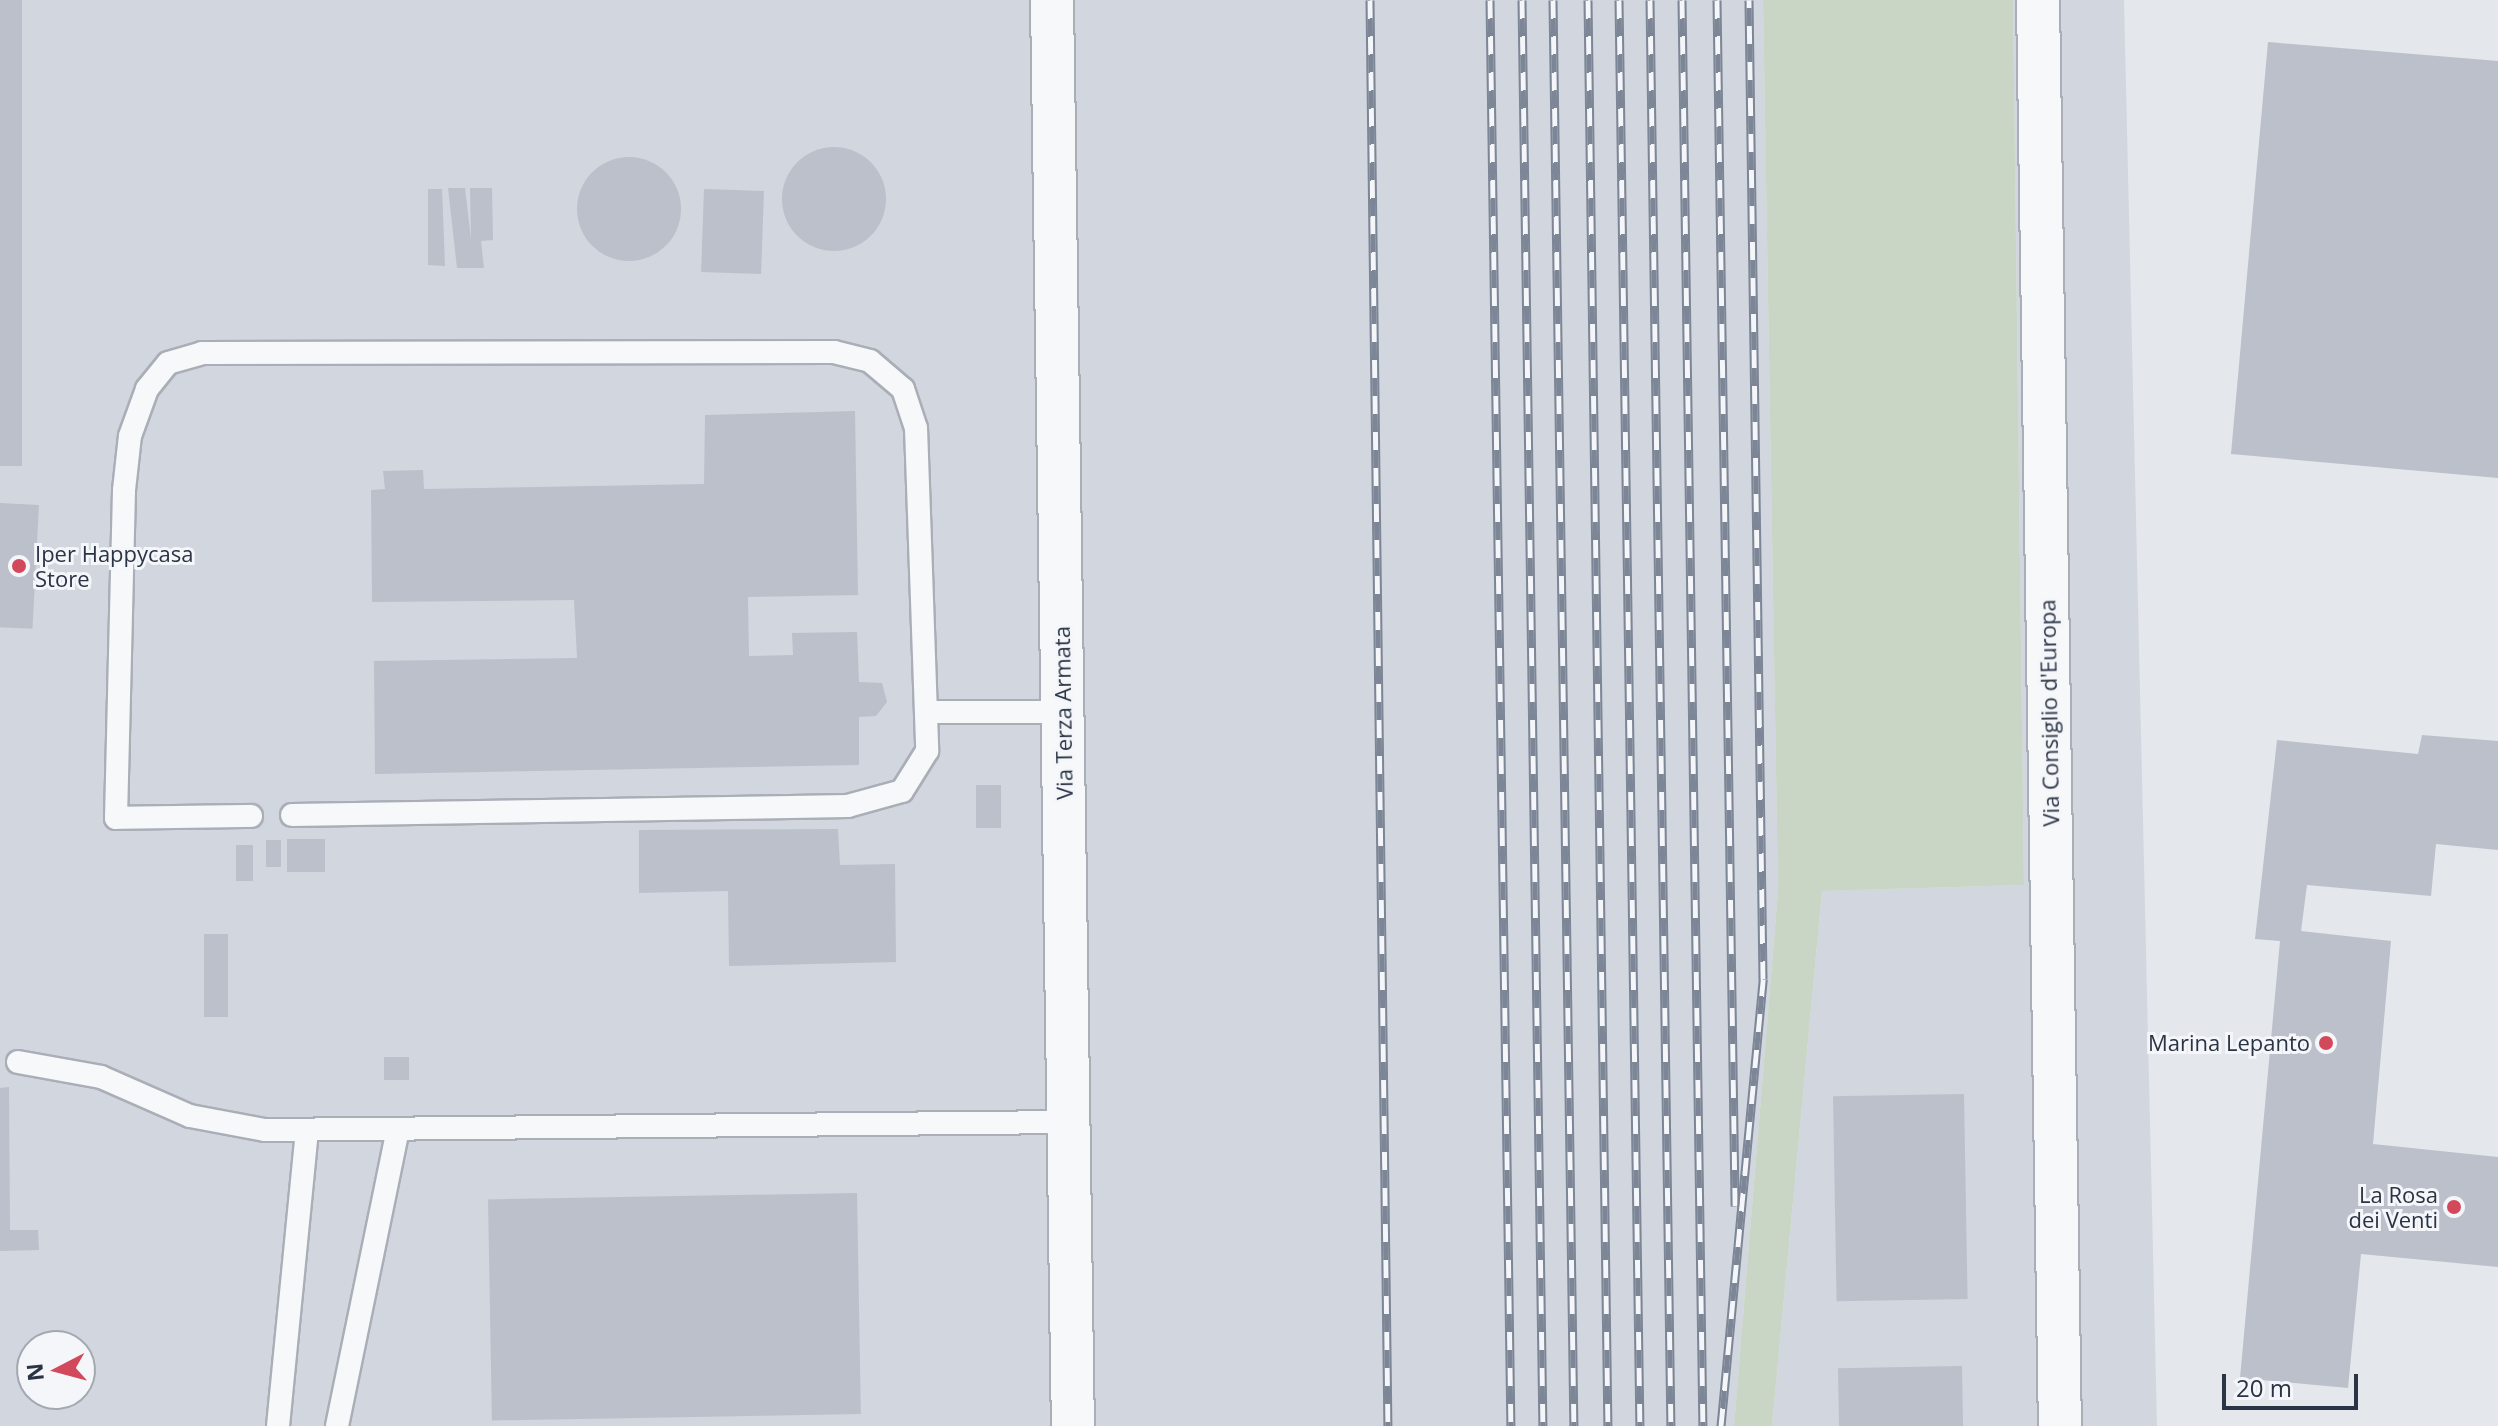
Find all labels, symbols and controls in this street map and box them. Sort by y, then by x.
place label: Iper Happycasa Store [35,540,194,592]
marker: Iper Happycasa Store [10,557,28,575]
street label: Via Consiglio d'Europa [2034,599,2064,827]
street label: Via Terza Armata [1048,626,1078,800]
place label: Marina Lepanto [2148,1030,2310,1056]
marker: Marina Lepanto [2317,1034,2335,1052]
place label: La Rosa dei Venti [2349,1181,2438,1232]
marker: La Rosa dei Venti [2445,1198,2463,1216]
north arrow [16,1330,96,1410]
scale bar [2226,1358,2362,1408]
text: N [18,1362,50,1383]
text: 20 m [2236,1371,2292,1404]

